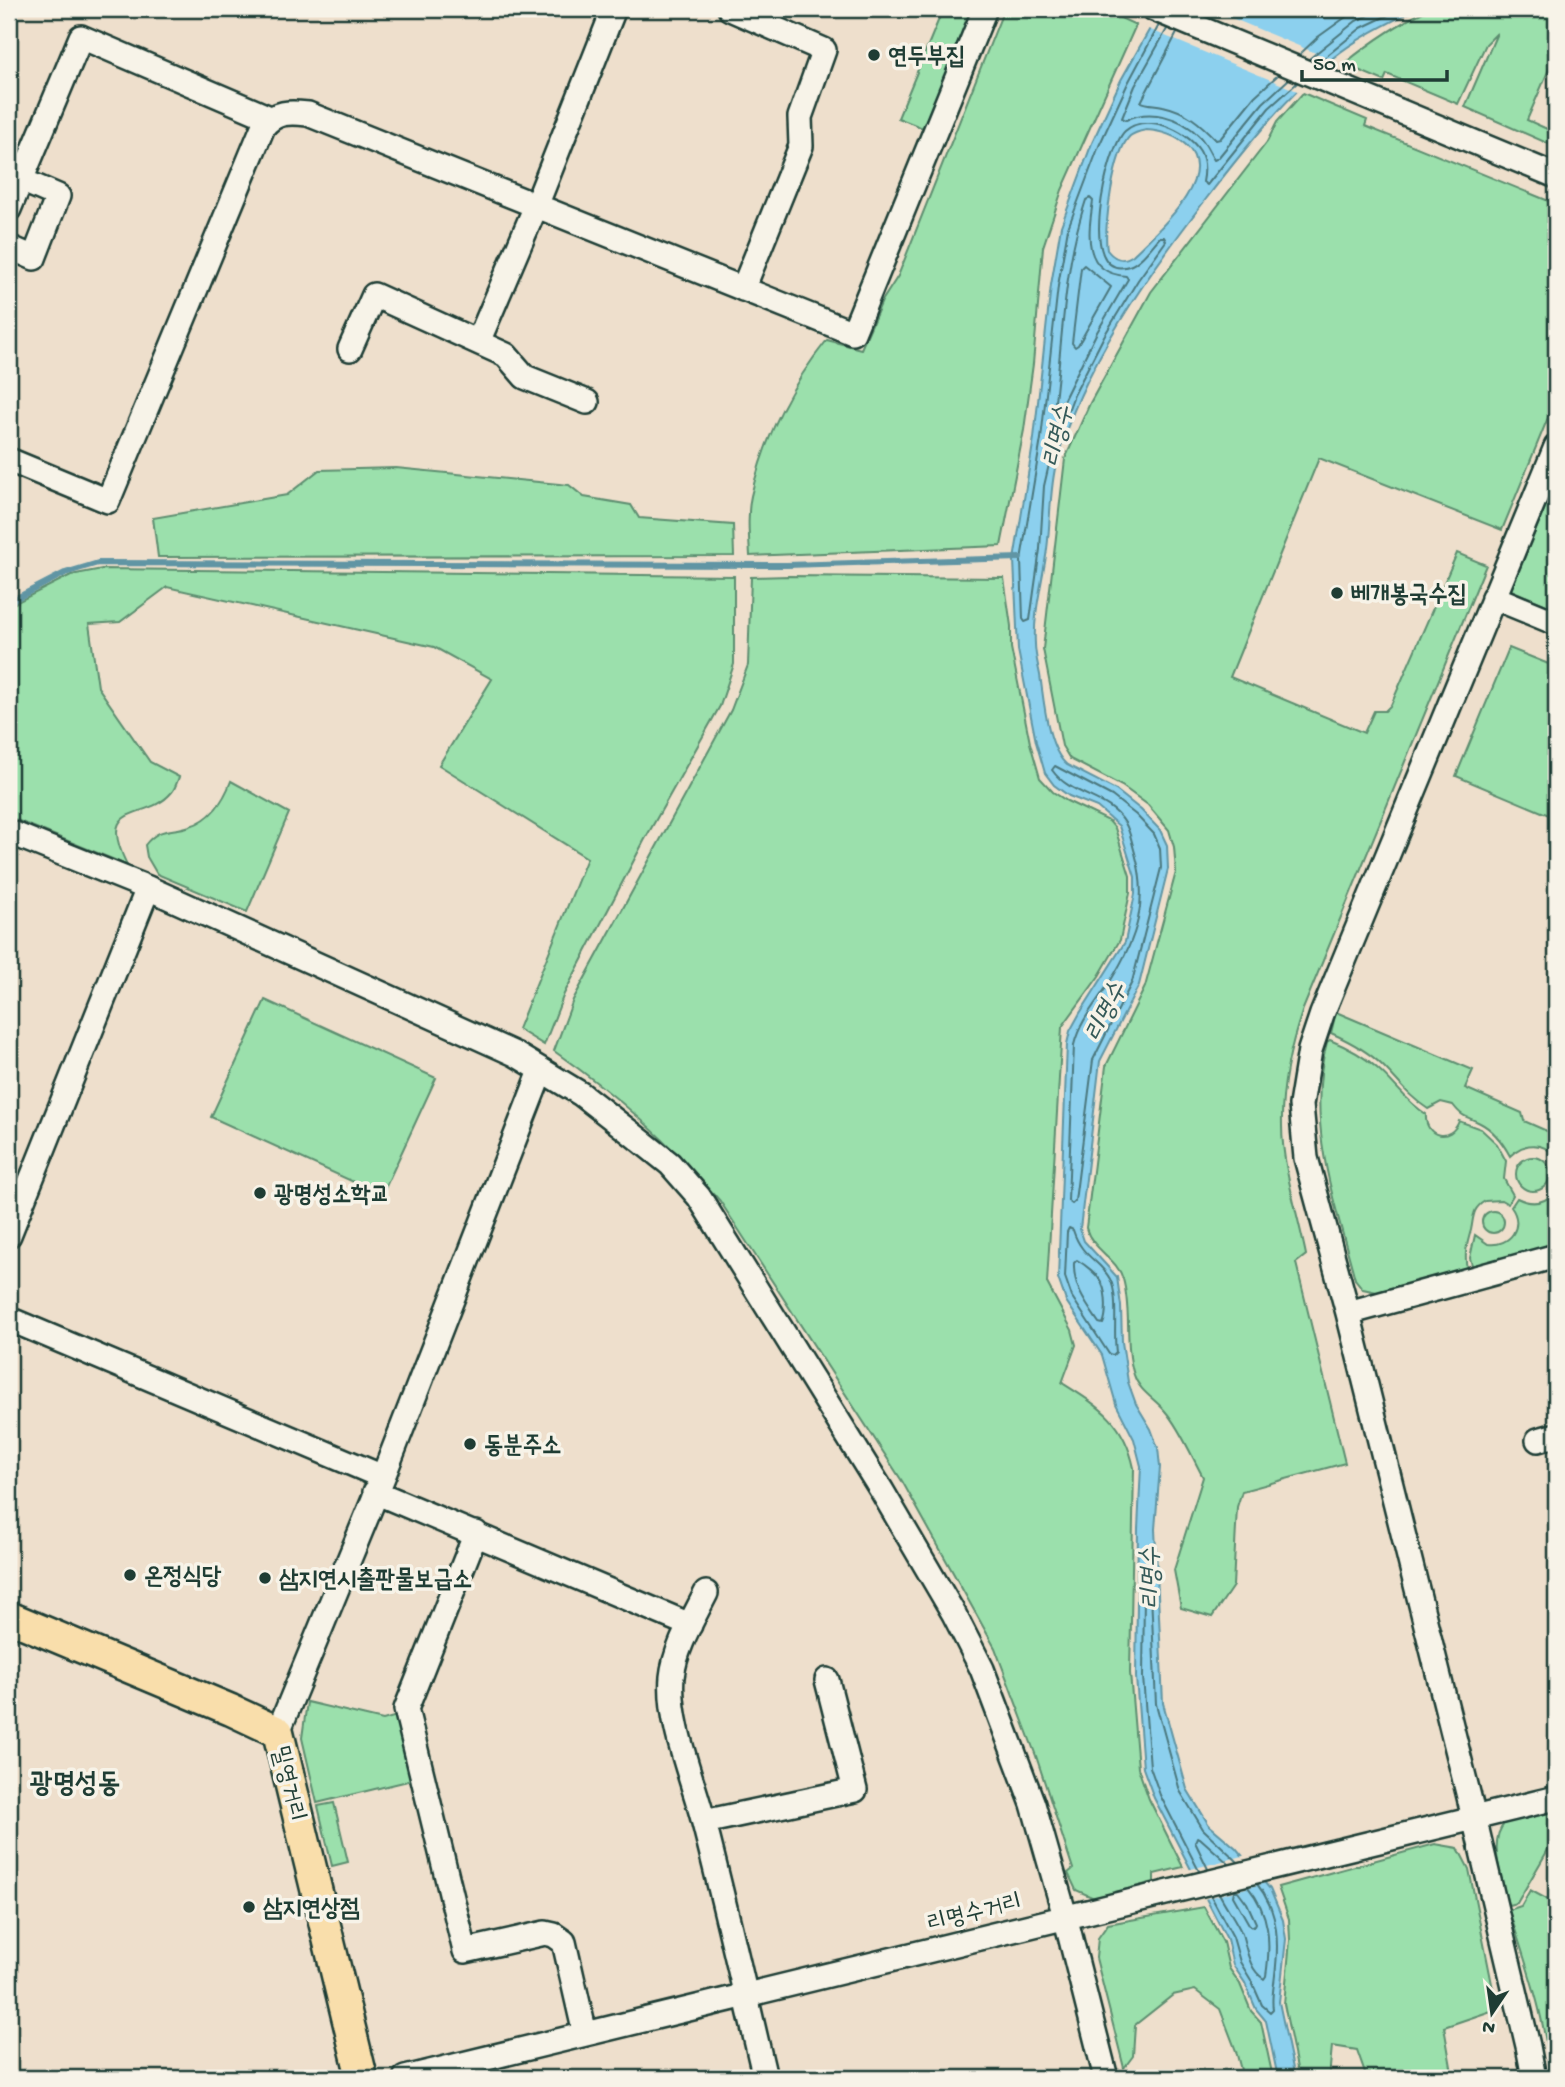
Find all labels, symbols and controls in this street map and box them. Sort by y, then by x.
scale bar [1302,38,1448,82]
place label: 연두부집 [888,44,965,73]
marker: 연두부집 [866,47,882,63]
text: 50 m [1313,54,1356,79]
water label: 리명수 [1038,403,1083,471]
place label: 베개봉국수집 [1351,582,1467,611]
marker: 베개봉국수집 [1329,585,1345,601]
water label: 리명수 [1080,978,1136,1048]
place label: 광명성소학교 [274,1182,390,1211]
marker: 광명성소학교 [252,1185,268,1201]
place label: 동분주소 [484,1433,561,1462]
marker: 동분주소 [462,1436,478,1452]
water label: 리명수 [1137,1546,1170,1610]
place label: 온정식당 [144,1564,222,1593]
marker: 온정식당 [122,1567,138,1583]
place label: 삼지연시출판물보급소 [279,1567,472,1596]
marker: 삼지연시출판물보급소 [257,1570,273,1586]
street label: 밀영거리 [263,1743,310,1825]
district label: 광명성동 [30,1769,120,1802]
street label: 리명수거리 [924,1889,1025,1940]
place label: 삼지연상점 [263,1896,360,1925]
marker: 삼지연상점 [241,1899,257,1915]
north arrow [1456,1979,1526,2048]
text: N [1480,2014,1498,2039]

